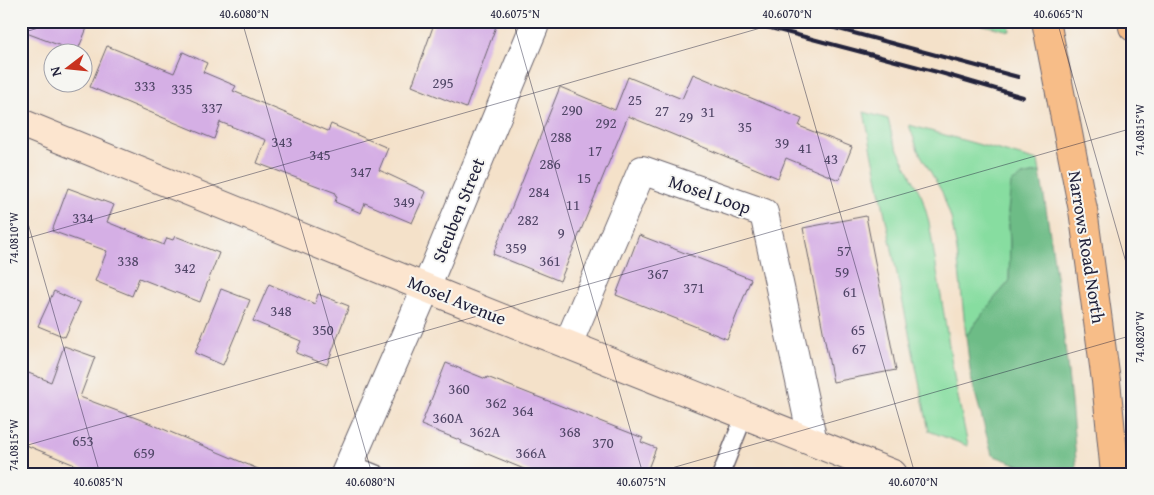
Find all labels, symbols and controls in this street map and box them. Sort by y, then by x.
text: 40.6080°N [219,5,269,22]
text: 40.6075°N [490,5,540,22]
text: 40.6070°N [762,5,812,22]
text: 40.6065°N [1033,5,1083,22]
north arrow [42,42,92,92]
text: N [44,64,66,79]
house number: 295 [432,72,454,93]
house number: 333 [134,75,156,96]
house number: 335 [171,78,193,99]
house number: 25 [628,89,642,110]
house number: 337 [201,97,223,118]
house number: 290 [561,99,583,120]
house number: 27 [655,100,669,121]
house number: 31 [701,101,715,122]
text: 74.0815°W [1131,103,1148,156]
house number: 29 [679,106,693,127]
house number: 292 [595,112,617,133]
house number: 35 [738,116,752,137]
house number: 288 [550,126,572,147]
house number: 343 [271,131,293,152]
house number: 39 [775,132,789,153]
house number: 41 [798,137,812,158]
house number: 17 [588,140,602,161]
house number: 345 [309,144,331,165]
house number: 43 [824,148,838,169]
street label: Steuben Street [425,153,491,266]
house number: 286 [539,153,561,174]
house number: 347 [350,161,372,182]
house number: 15 [577,167,591,188]
street label: Mosel Loop [665,167,755,221]
street label: Narrows Road North [1062,169,1112,325]
house number: 284 [528,181,550,202]
house number: 349 [393,191,415,212]
house number: 11 [566,194,580,215]
house number: 334 [72,207,94,228]
house number: 282 [517,209,539,230]
text: 74.0810°W [5,211,22,264]
house number: 9 [557,222,565,243]
house number: 359 [505,237,527,258]
house number: 57 [837,240,851,261]
house number: 338 [117,250,139,271]
house number: 361 [539,250,561,271]
house number: 342 [174,257,196,278]
house number: 59 [835,261,849,282]
house number: 367 [647,263,669,284]
street label: Mosel Avenue [404,268,510,332]
house number: 371 [683,277,705,298]
house number: 61 [843,281,857,302]
house number: 348 [270,300,292,321]
text: 74.0820°W [1131,310,1148,363]
house number: 350 [312,319,334,340]
house number: 65 [851,319,865,340]
house number: 67 [852,338,866,359]
house number: 360 [448,378,470,399]
house number: 362 [485,392,507,413]
house number: 364 [512,400,534,421]
house number: 360A [433,407,463,428]
text: 74.0815°W [5,418,22,471]
house number: 362A [470,421,500,442]
house number: 368 [559,421,581,442]
house number: 653 [72,430,94,451]
house number: 370 [592,432,614,453]
house number: 659 [133,442,155,463]
house number: 366A [516,442,546,463]
text: 40.6085°N [73,473,123,490]
text: 40.6080°N [345,473,395,490]
text: 40.6075°N [616,473,666,490]
text: 40.6070°N [888,473,938,490]

